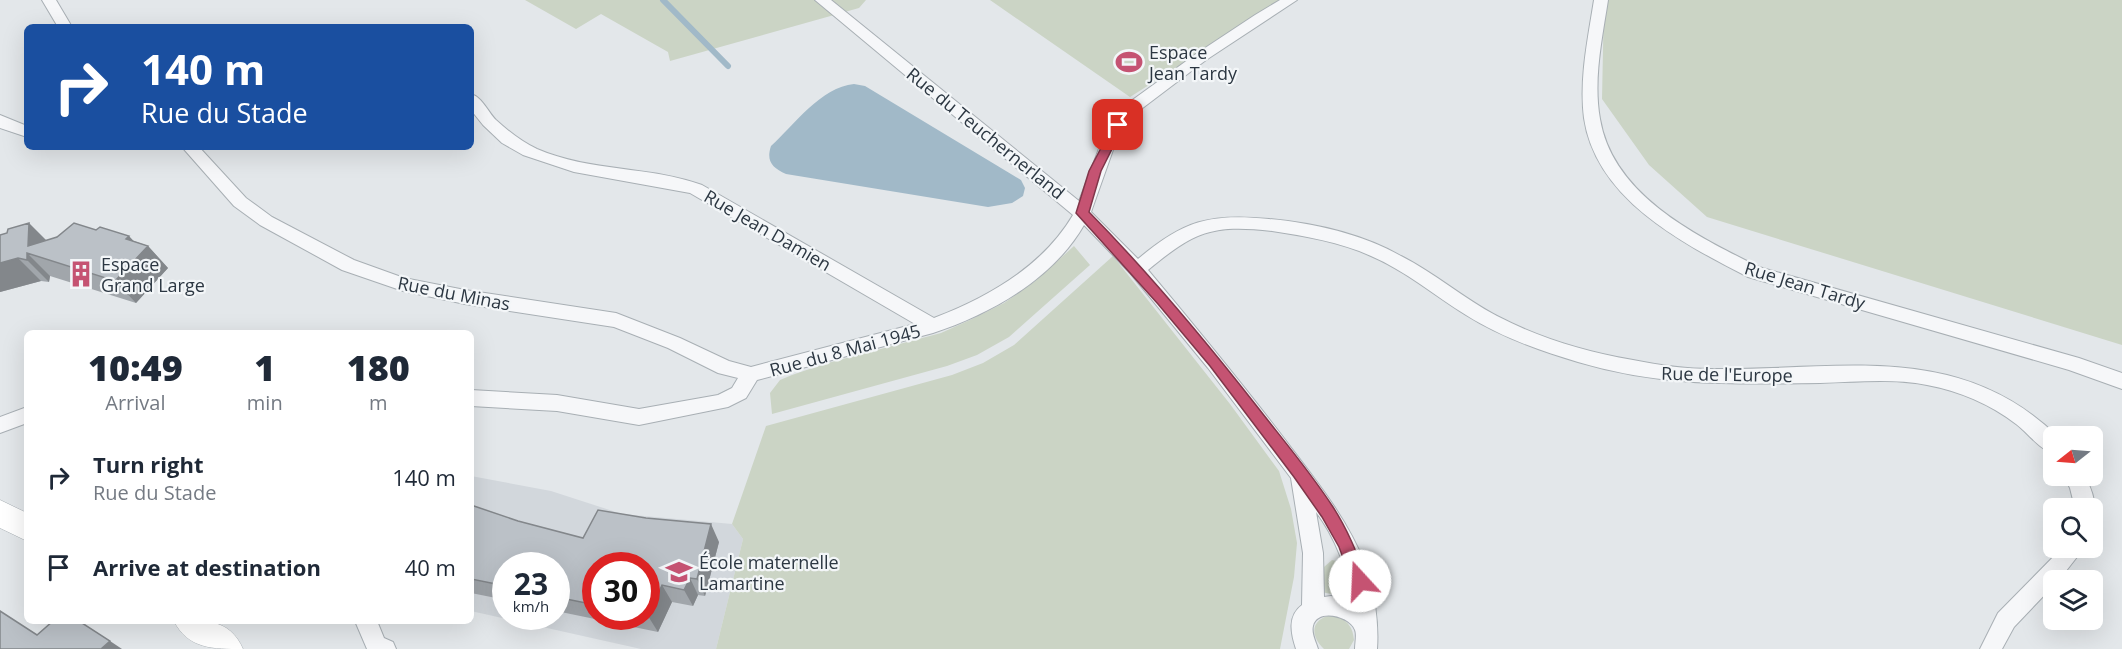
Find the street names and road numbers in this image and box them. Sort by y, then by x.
street label: Rue du Teuchernerland [902,62,1070,204]
street label: Rue Jean Damien [700,184,836,276]
street label: Rue Jean Tardy [1742,255,1869,315]
street label: Rue du Minas [396,270,512,316]
street label: Rue du 8 Mai 1945 [767,318,923,382]
street label: Rue de l'Europe [1661,361,1793,387]

